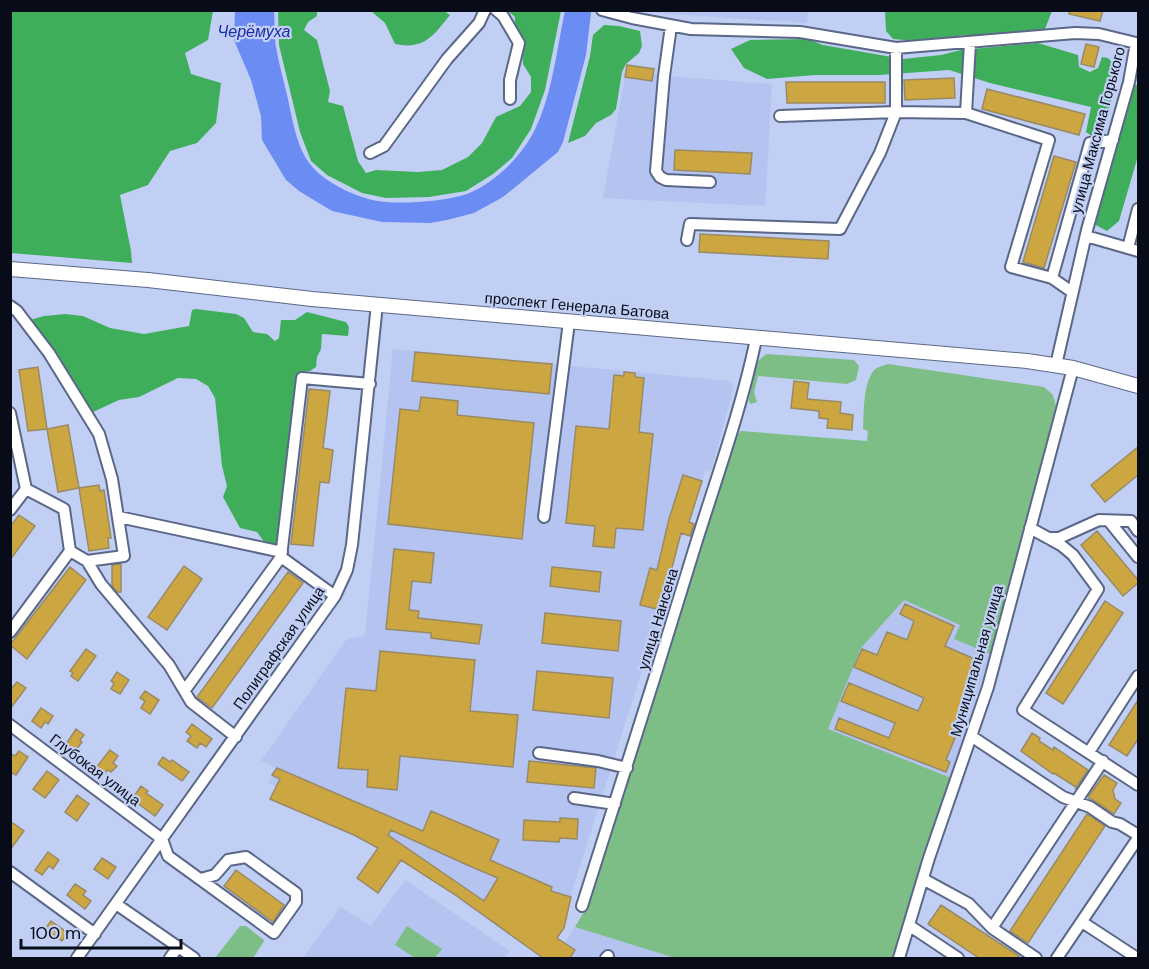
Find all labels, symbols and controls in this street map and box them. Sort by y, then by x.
water label: Черёмуха [218,21,291,42]
street label: улица Максима Горького [1066,45,1130,215]
street label: проспект Генерала Батова [484,288,671,324]
street label: улица Нансена [633,565,683,672]
street label: Полиграфская улица [229,582,330,714]
street label: Муниципальная улица [946,582,1008,739]
street label: Глубокая улица [45,729,145,811]
scale bar [21,912,182,950]
text: 100 m [30,921,81,945]

